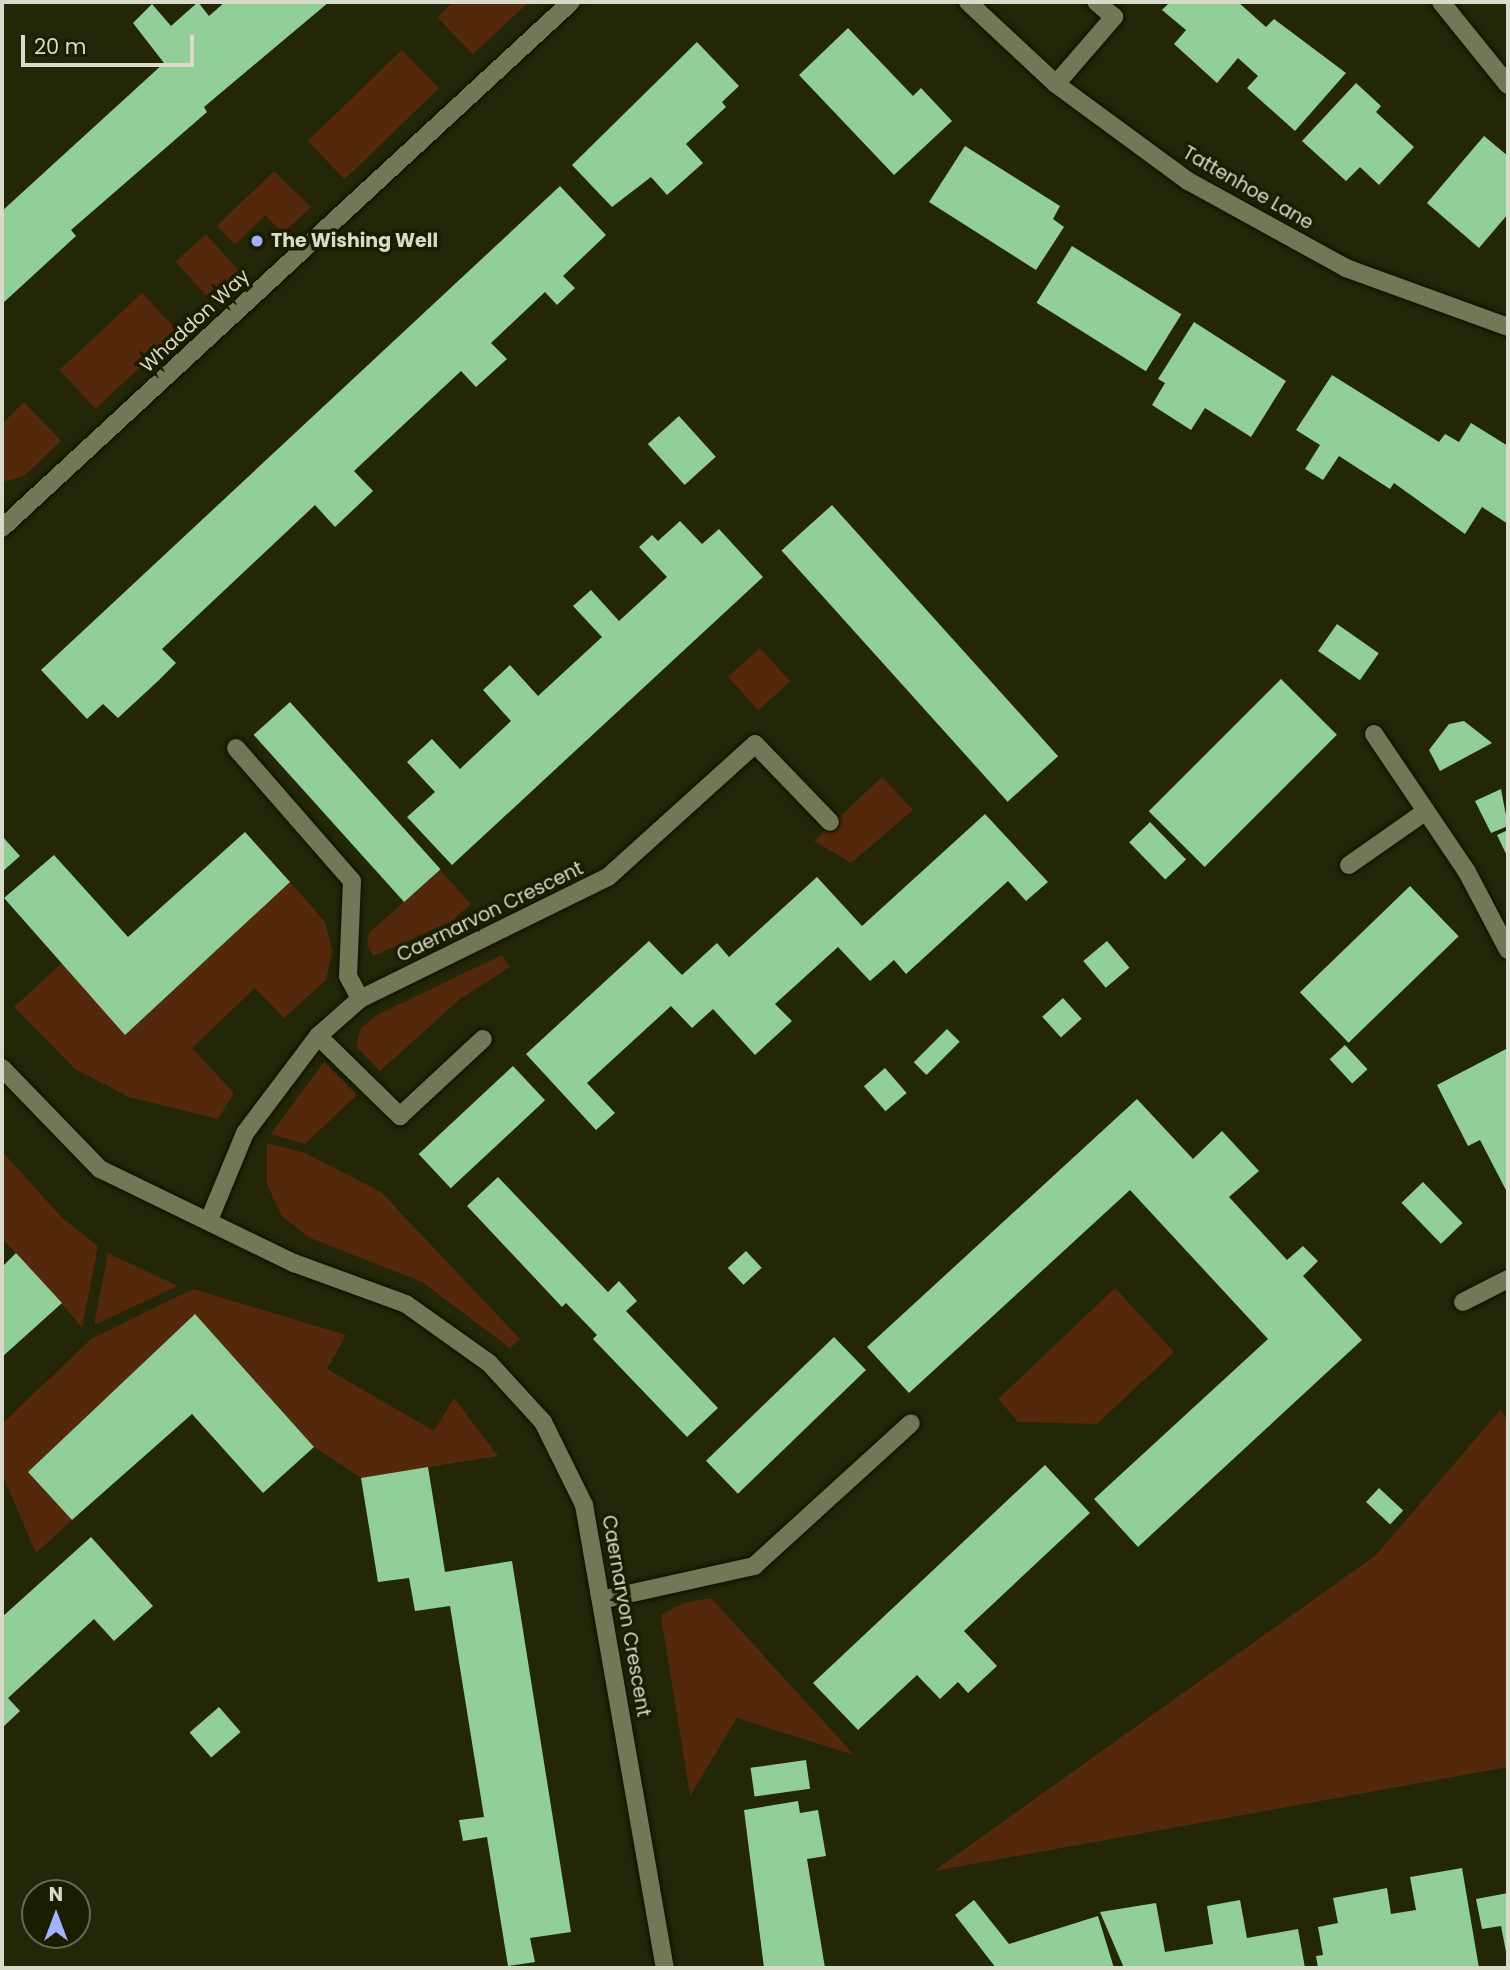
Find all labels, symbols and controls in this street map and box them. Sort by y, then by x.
scale bar [24,21,198,65]
text: 20 m [34,32,87,61]
street label: Tattenhoe Lane [1179,141,1317,235]
place label: The Wishing Well [271,230,438,252]
marker: The Wishing Well [249,233,265,249]
street label: Whaddon Way [136,265,254,377]
street label: Caernarvon Crescent [393,857,587,967]
street label: Caernarvon Crescent [597,1513,655,1719]
north arrow [21,1879,91,1949]
text: N [49,1881,63,1908]

